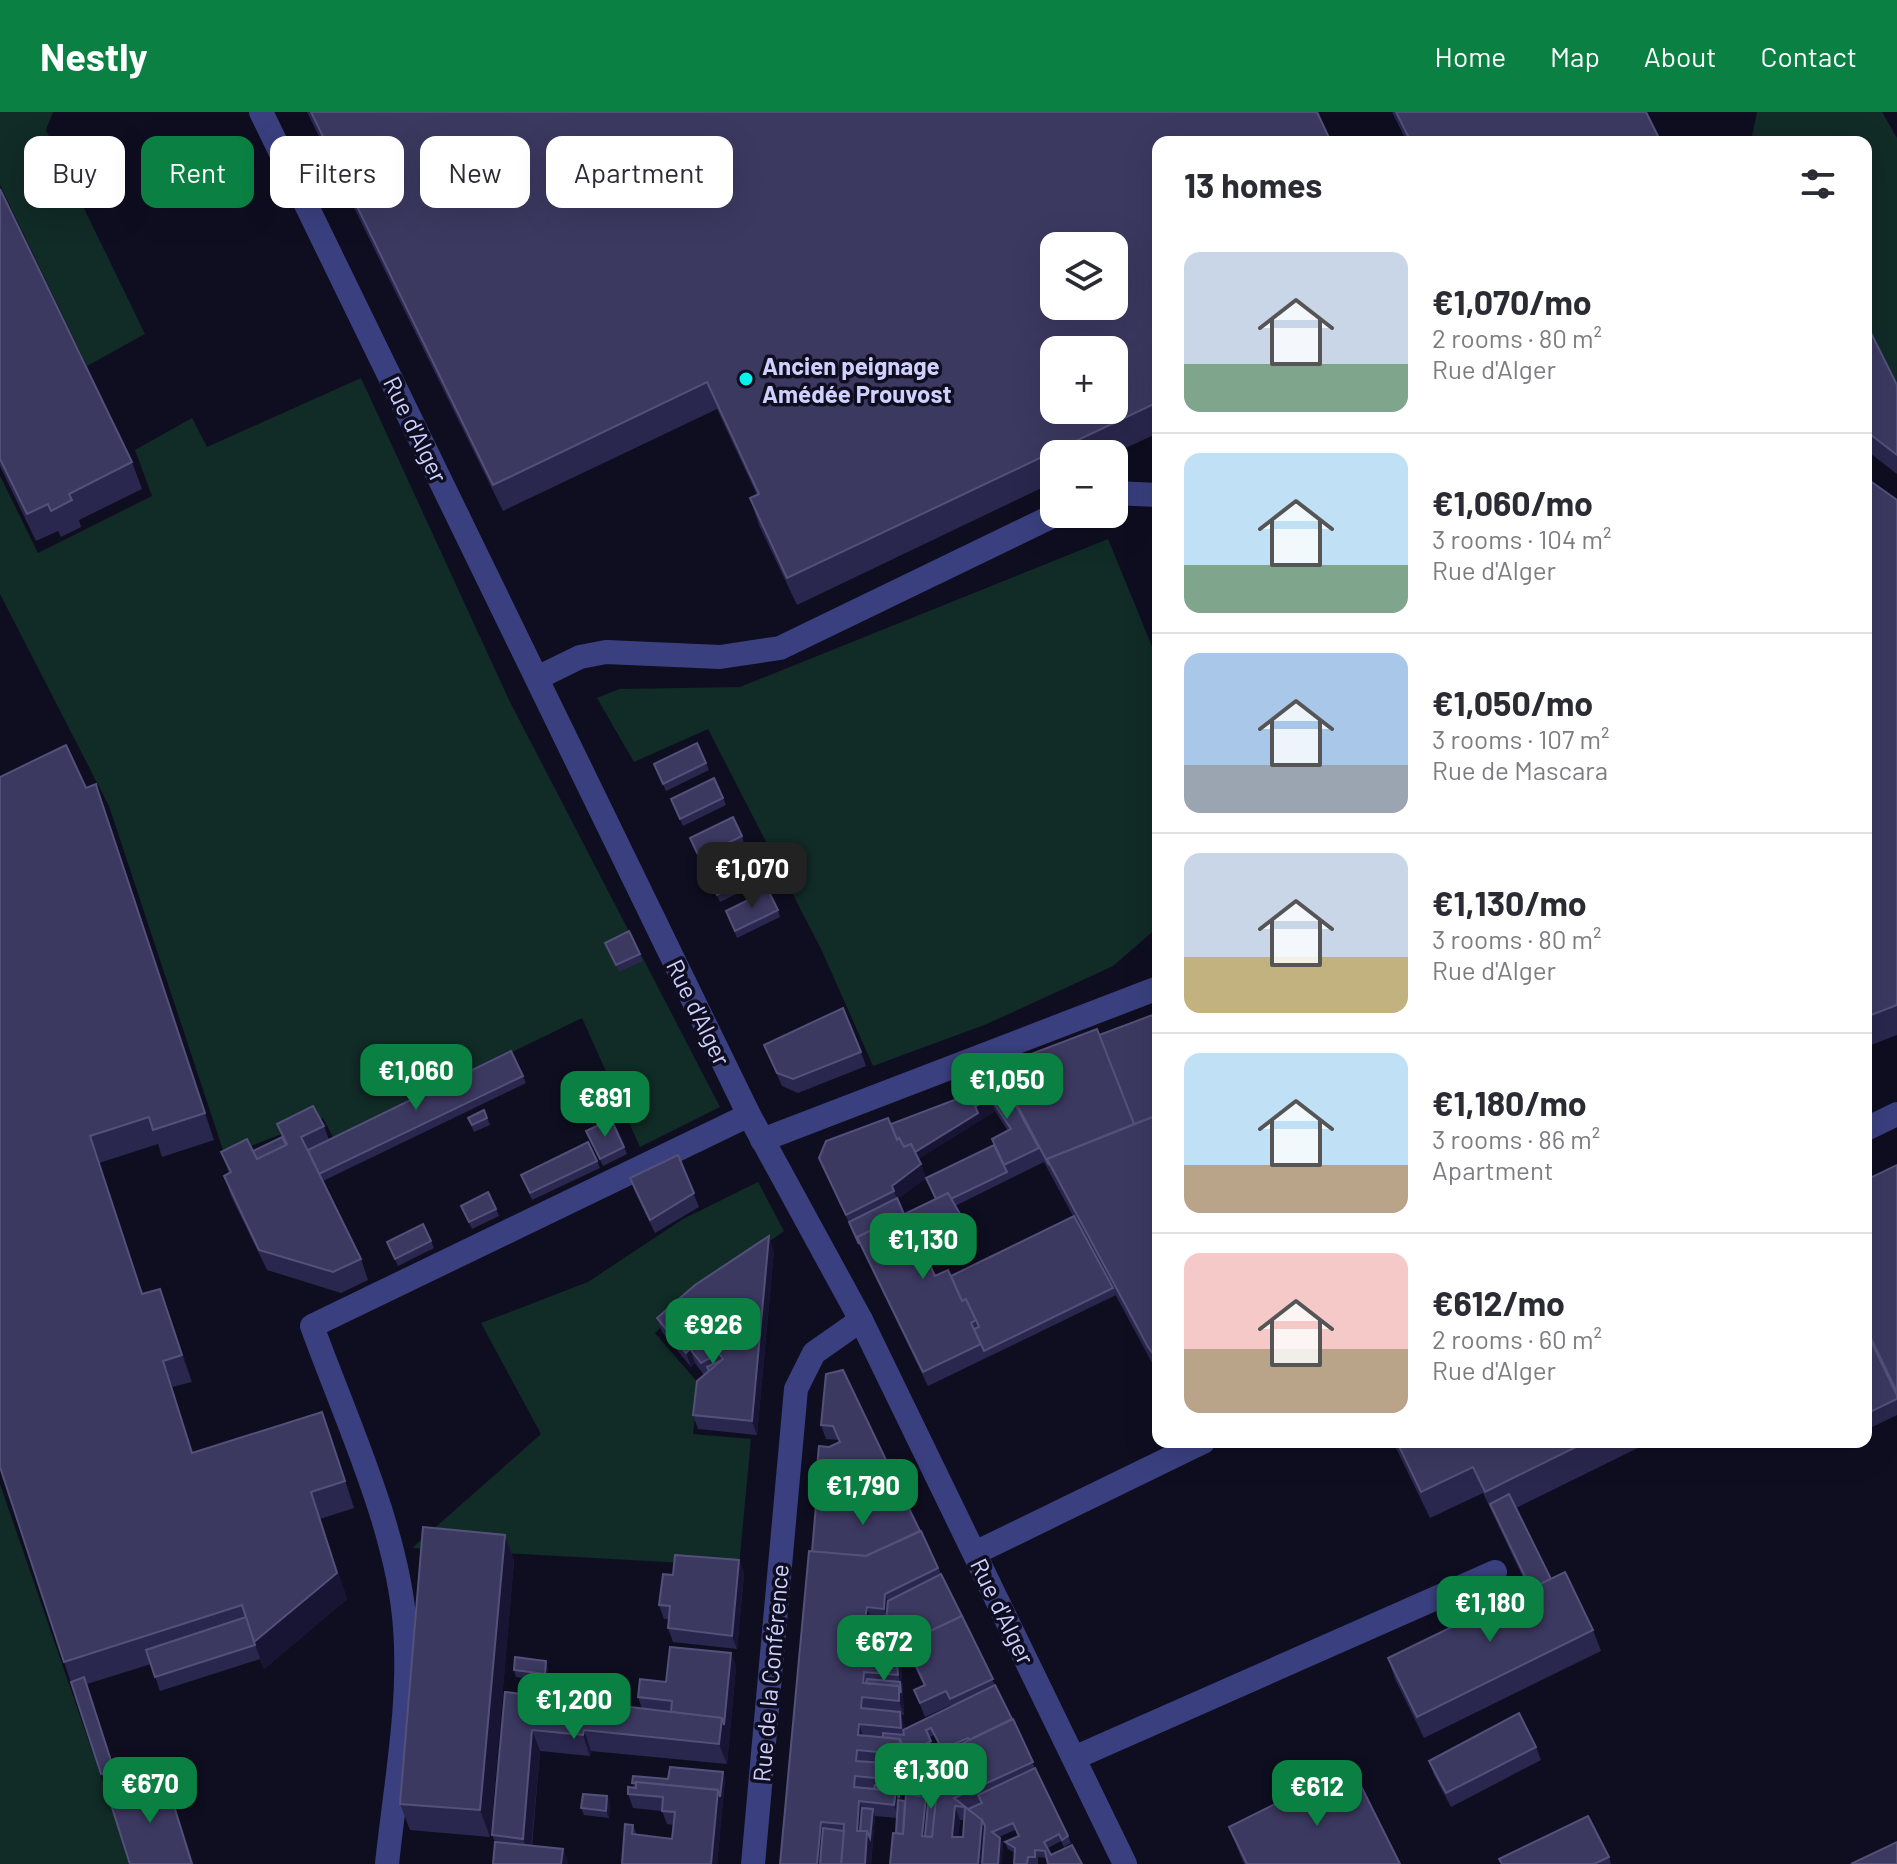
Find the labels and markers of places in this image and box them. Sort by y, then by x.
place label: Ancien peignage Amédée Prouvost [762,351,952,408]
marker: Ancien peignage Amédée Prouvost [737,370,755,388]
pin: €1,070 [687,842,817,910]
pin: €1,060 [351,1044,481,1112]
pin: €1,050 [942,1053,1072,1121]
pin: €891 [558,1071,652,1139]
pin: €1,130 [858,1213,988,1281]
pin: €926 [666,1298,760,1366]
pin: €1,790 [798,1459,928,1527]
pin: €1,180 [1425,1576,1555,1644]
pin: €672 [837,1615,931,1683]
pin: €1,200 [509,1673,639,1741]
pin: €1,300 [866,1743,996,1811]
pin: €670 [103,1757,197,1825]
pin: €612 [1270,1760,1364,1828]

